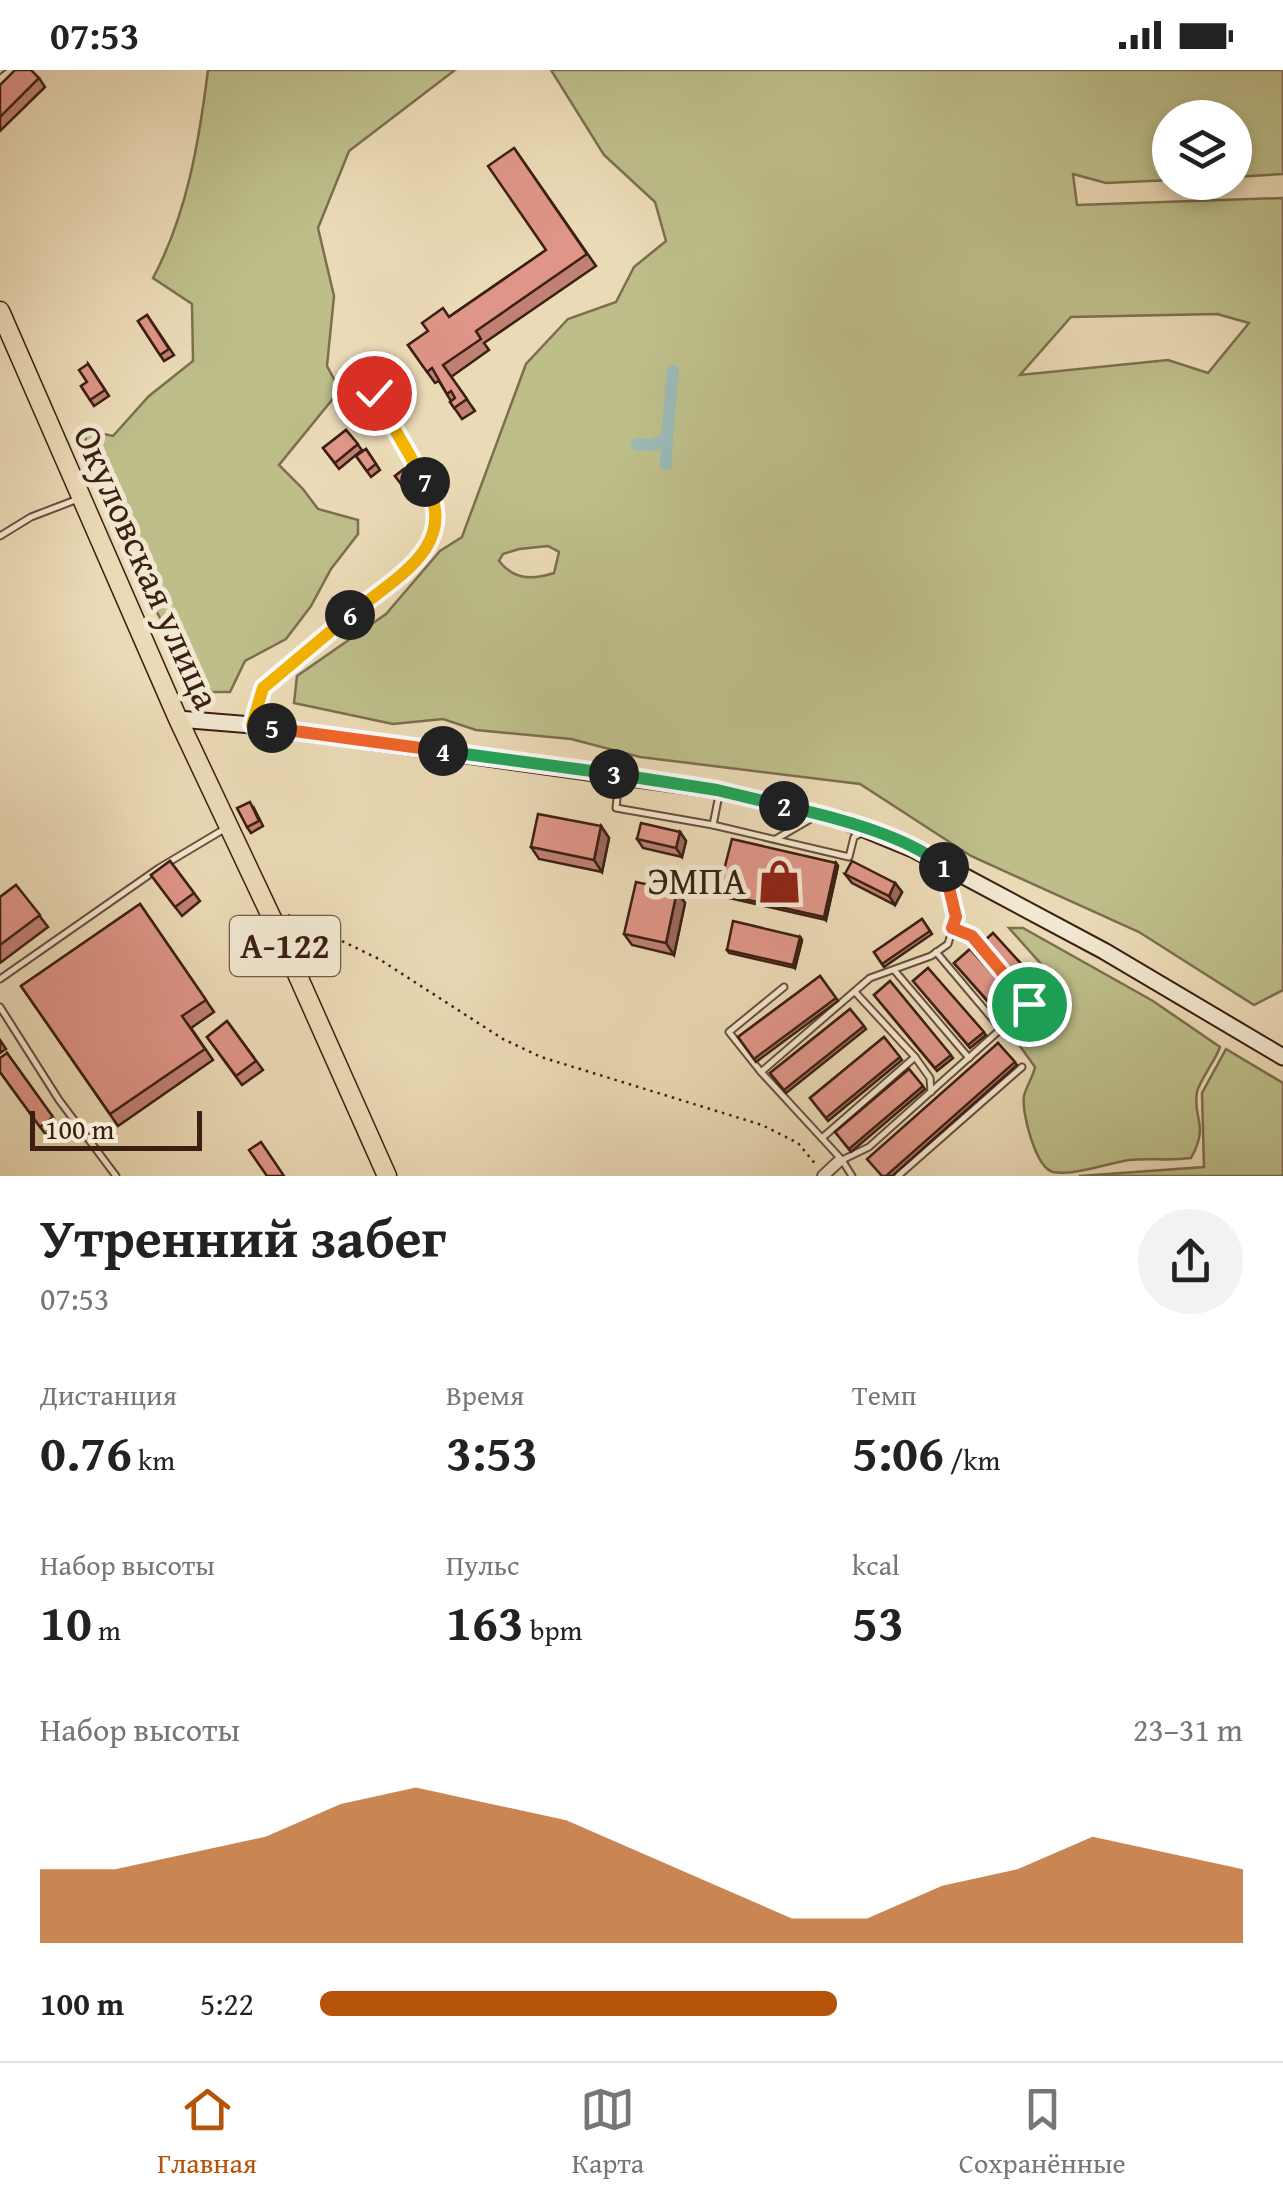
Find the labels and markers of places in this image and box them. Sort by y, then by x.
pin [332,351,417,436]
pin: 7 [400,457,450,507]
pin: 6 [325,590,375,640]
pin: 5 [247,703,297,753]
pin: 4 [418,726,468,776]
pin: 3 [589,749,639,799]
pin: 2 [759,781,809,831]
pin: 1 [919,842,969,892]
place label: ЭМПА [647,852,746,908]
shop icon: ЭМПА [755,857,803,905]
pin [987,962,1072,1047]

